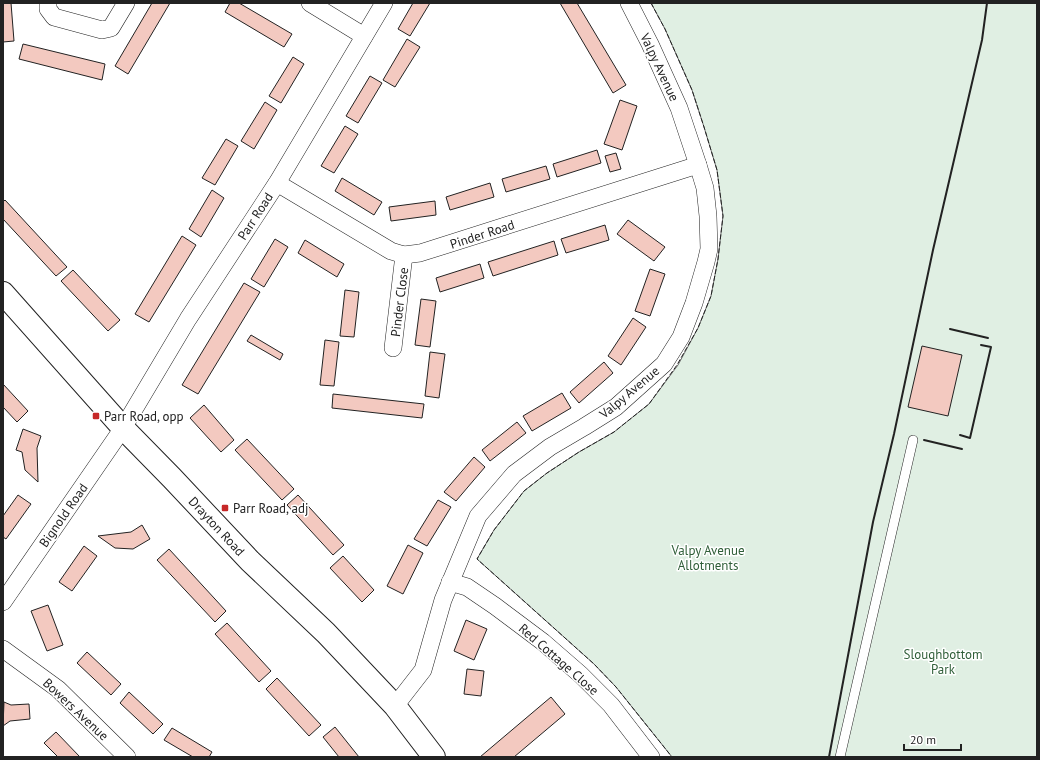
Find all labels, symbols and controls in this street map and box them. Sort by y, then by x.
street label: Valpy Avenue [636,30,683,104]
street label: Parr Road [234,189,277,243]
street label: Pinder Road [448,216,517,253]
street label: Pinder Close [387,266,412,338]
street label: Valpy Avenue [595,362,663,423]
place label: Parr Road, opp [104,408,184,425]
marker: Parr Road, opp [91,411,101,421]
street label: Bignold Road [35,480,92,550]
street label: Drayton Road [185,493,248,559]
place label: Parr Road, adj [233,500,308,517]
marker: Parr Road, adj [220,503,230,513]
park label: Valpy Avenue Allotments [670,542,745,574]
street label: Red Cottage Close [515,620,602,699]
park label: Sloughbottom Park [904,646,982,678]
street label: Bowers Avenue [39,675,112,744]
scale bar [904,726,961,752]
text: 20 m [910,732,936,747]

